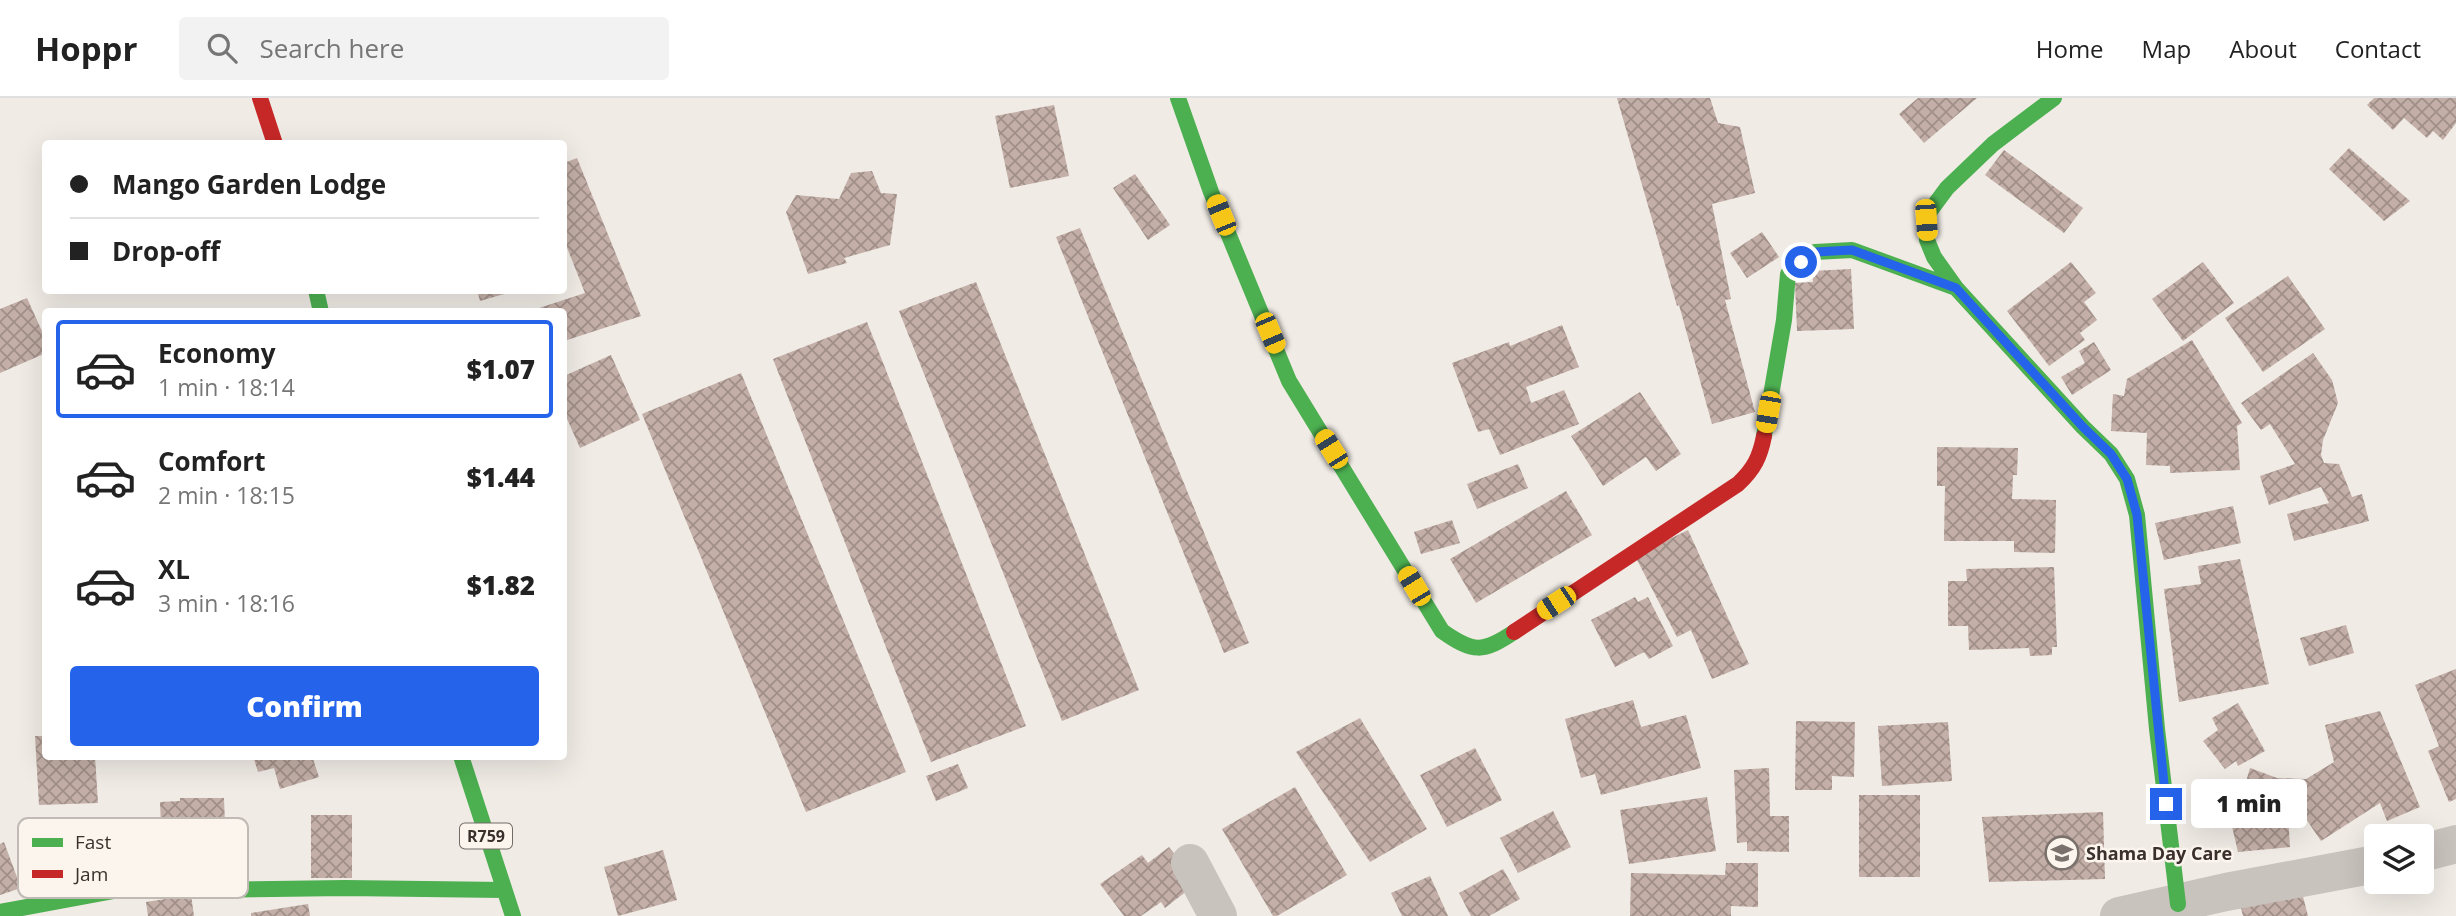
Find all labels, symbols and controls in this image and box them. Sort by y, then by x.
search box [179,17,669,80]
text: Hoppr [35,26,137,71]
icon: search [203,29,241,67]
text: Search here [259,30,404,66]
text: Home [2036,32,2104,65]
text: Map [2142,32,2191,65]
text: About [2229,32,2297,65]
text: Contact [2335,32,2421,65]
text: Mango Garden Lodge [112,166,386,202]
car [1204,192,1239,238]
car [1915,198,1938,242]
text: Drop-off [112,233,220,269]
route start [1785,246,1817,278]
car [1253,310,1288,356]
text: Economy [158,335,276,371]
icon: car [74,338,137,401]
text: $1.07 [467,351,535,387]
text: 1 min · 18:14 [158,371,295,403]
car [1755,389,1782,435]
car [1311,426,1352,472]
text: Comfort [158,443,265,479]
icon: car [74,446,137,509]
text: $1.44 [467,459,535,495]
text: 2 min · 18:15 [158,479,295,511]
text: XL [158,551,190,587]
icon: car [74,554,137,617]
car [1395,563,1434,609]
text: $1.82 [467,567,535,603]
car [1533,583,1580,623]
text: 3 min · 18:16 [158,587,295,619]
button: Confirm [70,666,539,746]
callout: 1 min [2190,780,2306,828]
text: 1 min [2216,787,2282,819]
route end [2150,788,2182,820]
legend [18,818,248,898]
road number: R759 [460,824,512,848]
map controls [2364,824,2434,894]
button: layers [2364,824,2434,894]
text: Fast [75,829,111,855]
school or university icon: Shama Day Care [2043,834,2081,872]
place label: Shama Day Care [2086,841,2232,865]
text: Jam [73,861,108,887]

